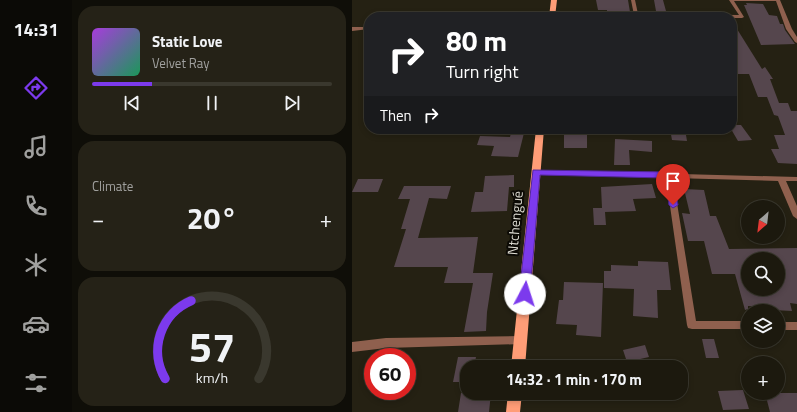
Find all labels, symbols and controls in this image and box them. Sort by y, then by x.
text: 14:31 [14,16,58,43]
text: 80 m [446,19,507,62]
icon: right [380,28,432,80]
text: Static Love [152,30,223,53]
text: Velvet Ray [152,53,210,73]
text: Turn right [446,58,519,85]
icon: directions [22,74,50,102]
icon: previous [121,92,143,114]
icon: pause [201,92,223,114]
icon: next [281,92,303,114]
text: Then [380,104,412,127]
icon: right [420,104,442,126]
icon: music [22,133,50,161]
pin [656,164,690,205]
icon: arrive [662,170,684,192]
text: Climate [92,176,133,196]
street label: Ntchengué [501,190,528,256]
icon: phone [22,192,50,220]
text: 20° [187,195,237,241]
north arrow [741,200,785,244]
map controls [741,200,785,400]
text: − [92,202,104,236]
text: + [320,202,332,236]
icon: climate [22,251,50,279]
button: search [741,252,785,296]
position arrow [504,273,546,315]
button: layers [741,304,785,348]
icon: car [22,310,50,338]
text: 57 [189,315,235,378]
speed limit sign: 60 [364,348,416,400]
button: + [741,356,785,400]
text: km/h [196,367,228,389]
text: 14:32 · 1 min · 170 m [506,368,642,391]
icon: filters [22,369,50,397]

